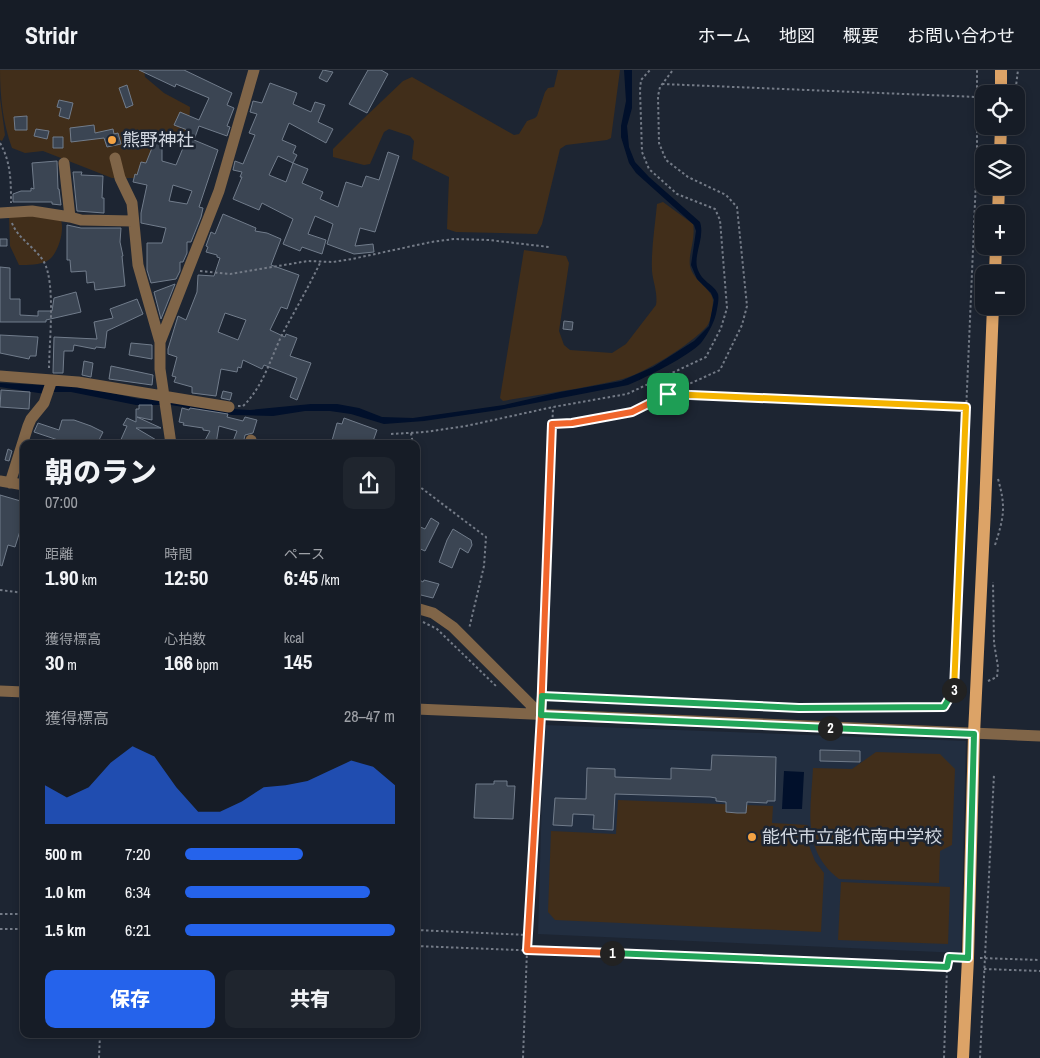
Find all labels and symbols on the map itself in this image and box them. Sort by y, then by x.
place label: 熊野神社 [122,127,194,152]
marker: 熊野神社 [106,134,118,146]
pin [647,373,689,415]
pin: 3 [942,678,966,702]
pin: 2 [818,716,842,740]
place label: 能代市立能代南中学校 [762,824,942,849]
marker: 能代市立能代南中学校 [746,831,758,843]
pin: 1 [600,940,624,966]

